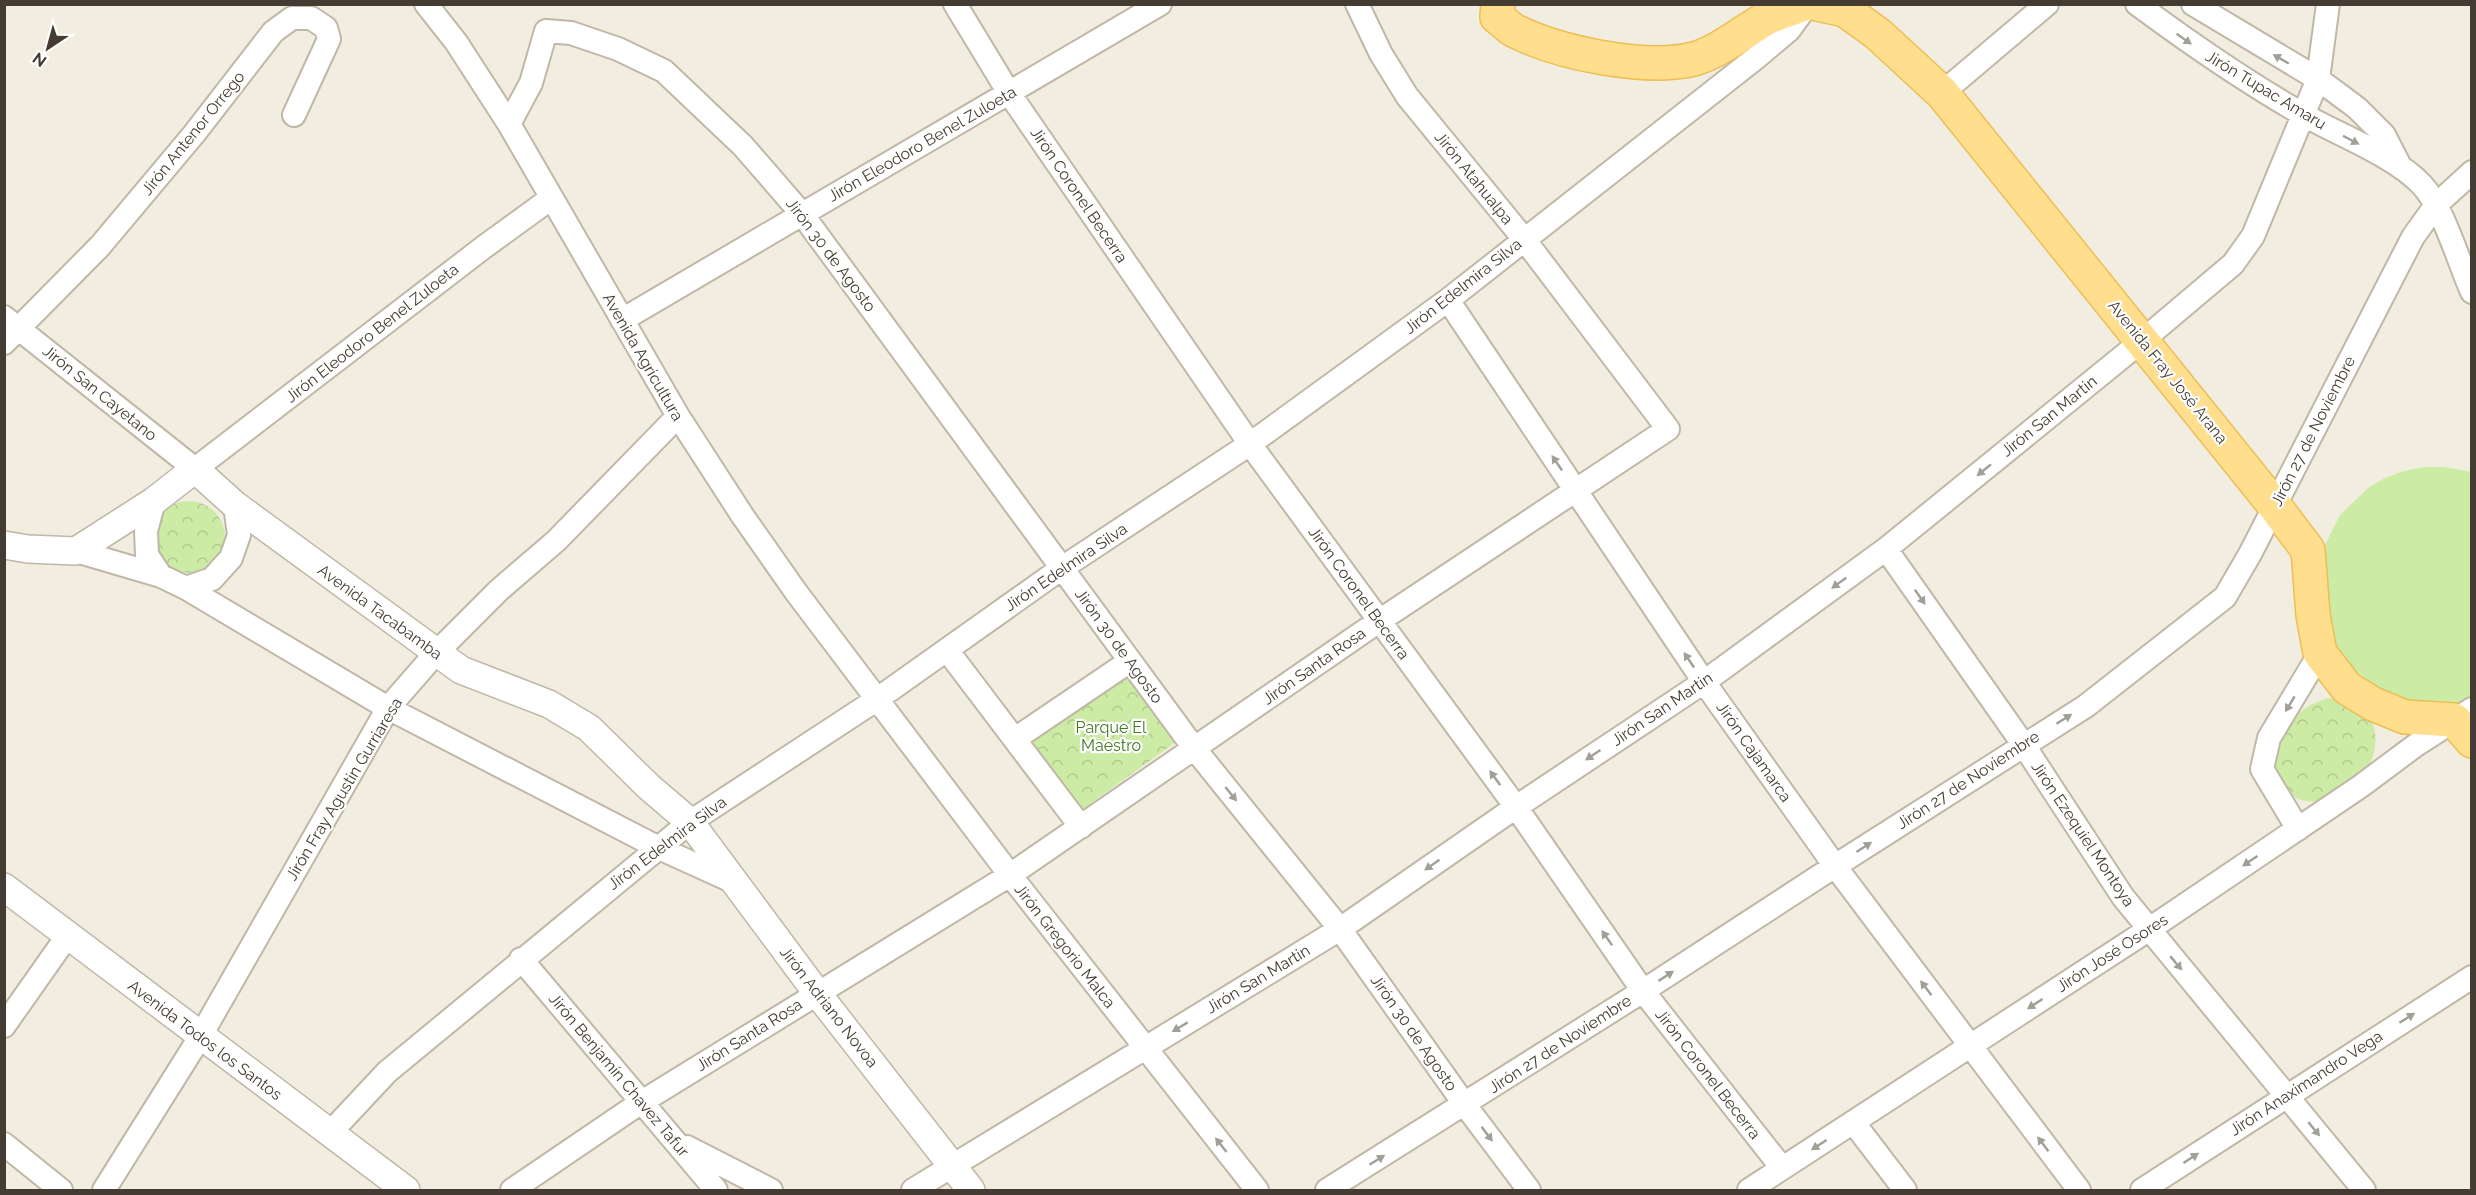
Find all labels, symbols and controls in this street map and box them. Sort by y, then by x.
north arrow [18,18,78,78]
one-way arrow [2176,33,2192,45]
street label: Jirón Tupac Amaru [2202,47,2330,133]
text: N [29,48,50,71]
one-way arrow [2273,54,2290,64]
street label: Jirón Antenor Orrego [137,67,249,199]
street label: Jirón Eleodoro Benel Zuloeta [824,82,1020,206]
street label: Jirón Coronel Becerra [1027,124,1131,266]
street label: Jirón Atahualpa [1431,128,1517,228]
one-way arrow [2342,135,2359,145]
street label: Jirón 30 de Agosto [782,194,880,316]
street label: Jirón Edelmira Silva [1401,234,1525,338]
street label: Jirón Eleodoro Benel Zuloeta [282,260,462,406]
street label: Avenida Agricultura [599,290,687,424]
street label: Avenida Fray José Arana [2104,296,2232,448]
street label: Jirón San Cayetano [39,341,161,445]
street label: Jirón 27 de Noviembre [2267,353,2359,509]
street label: Jirón San Martin [1997,372,2101,460]
one-way arrow [1552,455,1563,471]
one-way arrow [1976,463,1991,475]
street label: Jirón Edelmira Silva [1001,519,1131,615]
street label: Jirón Coronel Becerra [1304,523,1414,663]
street label: Avenida Tacabamba [314,560,446,664]
one-way arrow [1831,577,1847,589]
street label: Jirón 30 de Agosto [1071,585,1167,707]
one-way arrow [1914,588,1926,604]
street label: Jirón Santa Rosa [1259,623,1369,709]
one-way arrow [1683,652,1695,668]
street label: Jirón San Martin [1608,668,1716,750]
street label: Jirón Fray Agustin Gurriaresa [282,694,406,884]
one-way arrow [2285,696,2295,713]
street label: Jirón Cajamarca [1712,698,1796,806]
one-way arrow [2056,714,2072,725]
park label: Parque El Maestro [1076,718,1147,755]
street label: Jirón 27 de Noviembre [1893,727,2043,833]
one-way arrow [1585,750,1602,761]
street label: Jirón Ezequiel Montoya [2027,758,2139,910]
one-way arrow [1489,771,1501,787]
one-way arrow [1224,786,1237,801]
street label: Jirón Edelmira Silva [604,792,730,894]
one-way arrow [1856,841,1872,852]
one-way arrow [2242,855,2258,866]
one-way arrow [1425,859,1441,871]
street label: Jirón Gregorio Malca [1011,880,1119,1012]
street label: Jirón José Osores [2053,910,2172,996]
one-way arrow [1601,930,1613,946]
street label: Jirón San Martin [1203,941,1313,1017]
street label: Jirón Adriano Novoa [776,943,882,1071]
one-way arrow [2169,955,2182,970]
street label: Jirón 30 de Agosto [1367,971,1461,1095]
one-way arrow [1657,971,1674,982]
street label: Avenida Todos los Santos [124,976,286,1104]
one-way arrow [1920,980,1932,996]
street label: Jirón Benjamín Chavez Tafur [545,989,693,1161]
street label: Jirón 27 de Noviembre [1485,991,1635,1097]
street label: Jirón Santa Rosa [692,995,806,1075]
one-way arrow [2027,998,2043,1009]
street label: Jirón Coronel Becerra [1651,1005,1765,1143]
one-way arrow [2399,1013,2416,1024]
one-way arrow [1172,1022,1188,1033]
street label: Jirón Anaximandro Vega [2226,1026,2386,1140]
one-way arrow [2307,1121,2320,1137]
one-way arrow [1480,1127,1492,1142]
one-way arrow [2038,1136,2050,1151]
one-way arrow [1215,1137,1227,1152]
one-way arrow [1810,1139,1827,1150]
one-way arrow [2183,1153,2199,1164]
one-way arrow [1369,1154,1385,1165]

